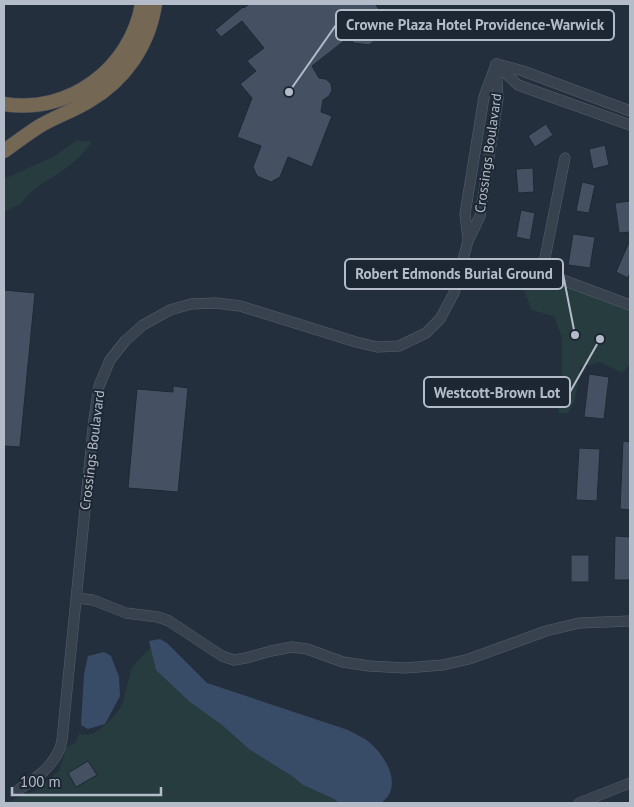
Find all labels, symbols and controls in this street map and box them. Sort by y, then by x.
callout: Crowne Plaza Hotel Providence-Warwick [336,10,614,40]
text: Crowne Plaza Hotel Providence-Warwick [346,15,605,34]
street label: Crossings Boulavard [471,92,505,214]
callout: Robert Edmonds Burial Ground [345,259,563,289]
text: Robert Edmonds Burial Ground [355,264,553,283]
callout: Westcott-Brown Lot [424,377,570,407]
text: Westcott-Brown Lot [434,383,561,402]
street label: Crossings Boulavard [76,389,108,511]
scale bar [12,764,161,796]
text: 100 m [20,772,61,791]

